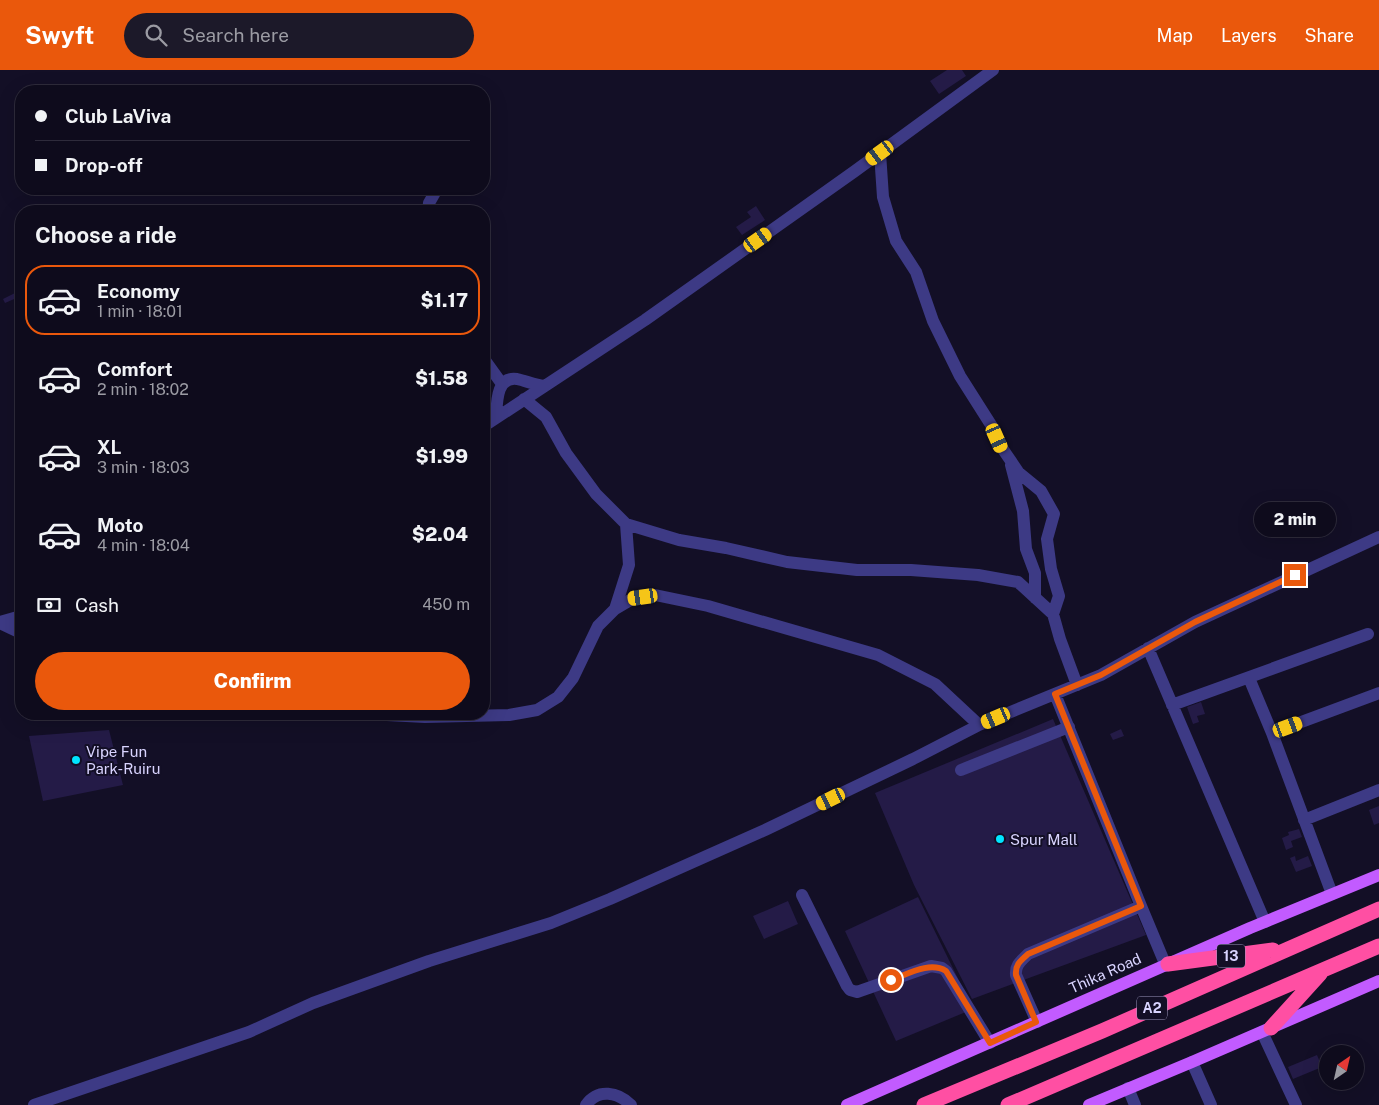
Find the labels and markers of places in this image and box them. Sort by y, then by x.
place label: Vipe Fun Park-Ruiru [86,743,160,777]
marker: Vipe Fun Park-Ruiru [70,754,82,766]
place label: Spur Mall [1010,831,1078,848]
marker: Spur Mall [994,833,1006,845]

